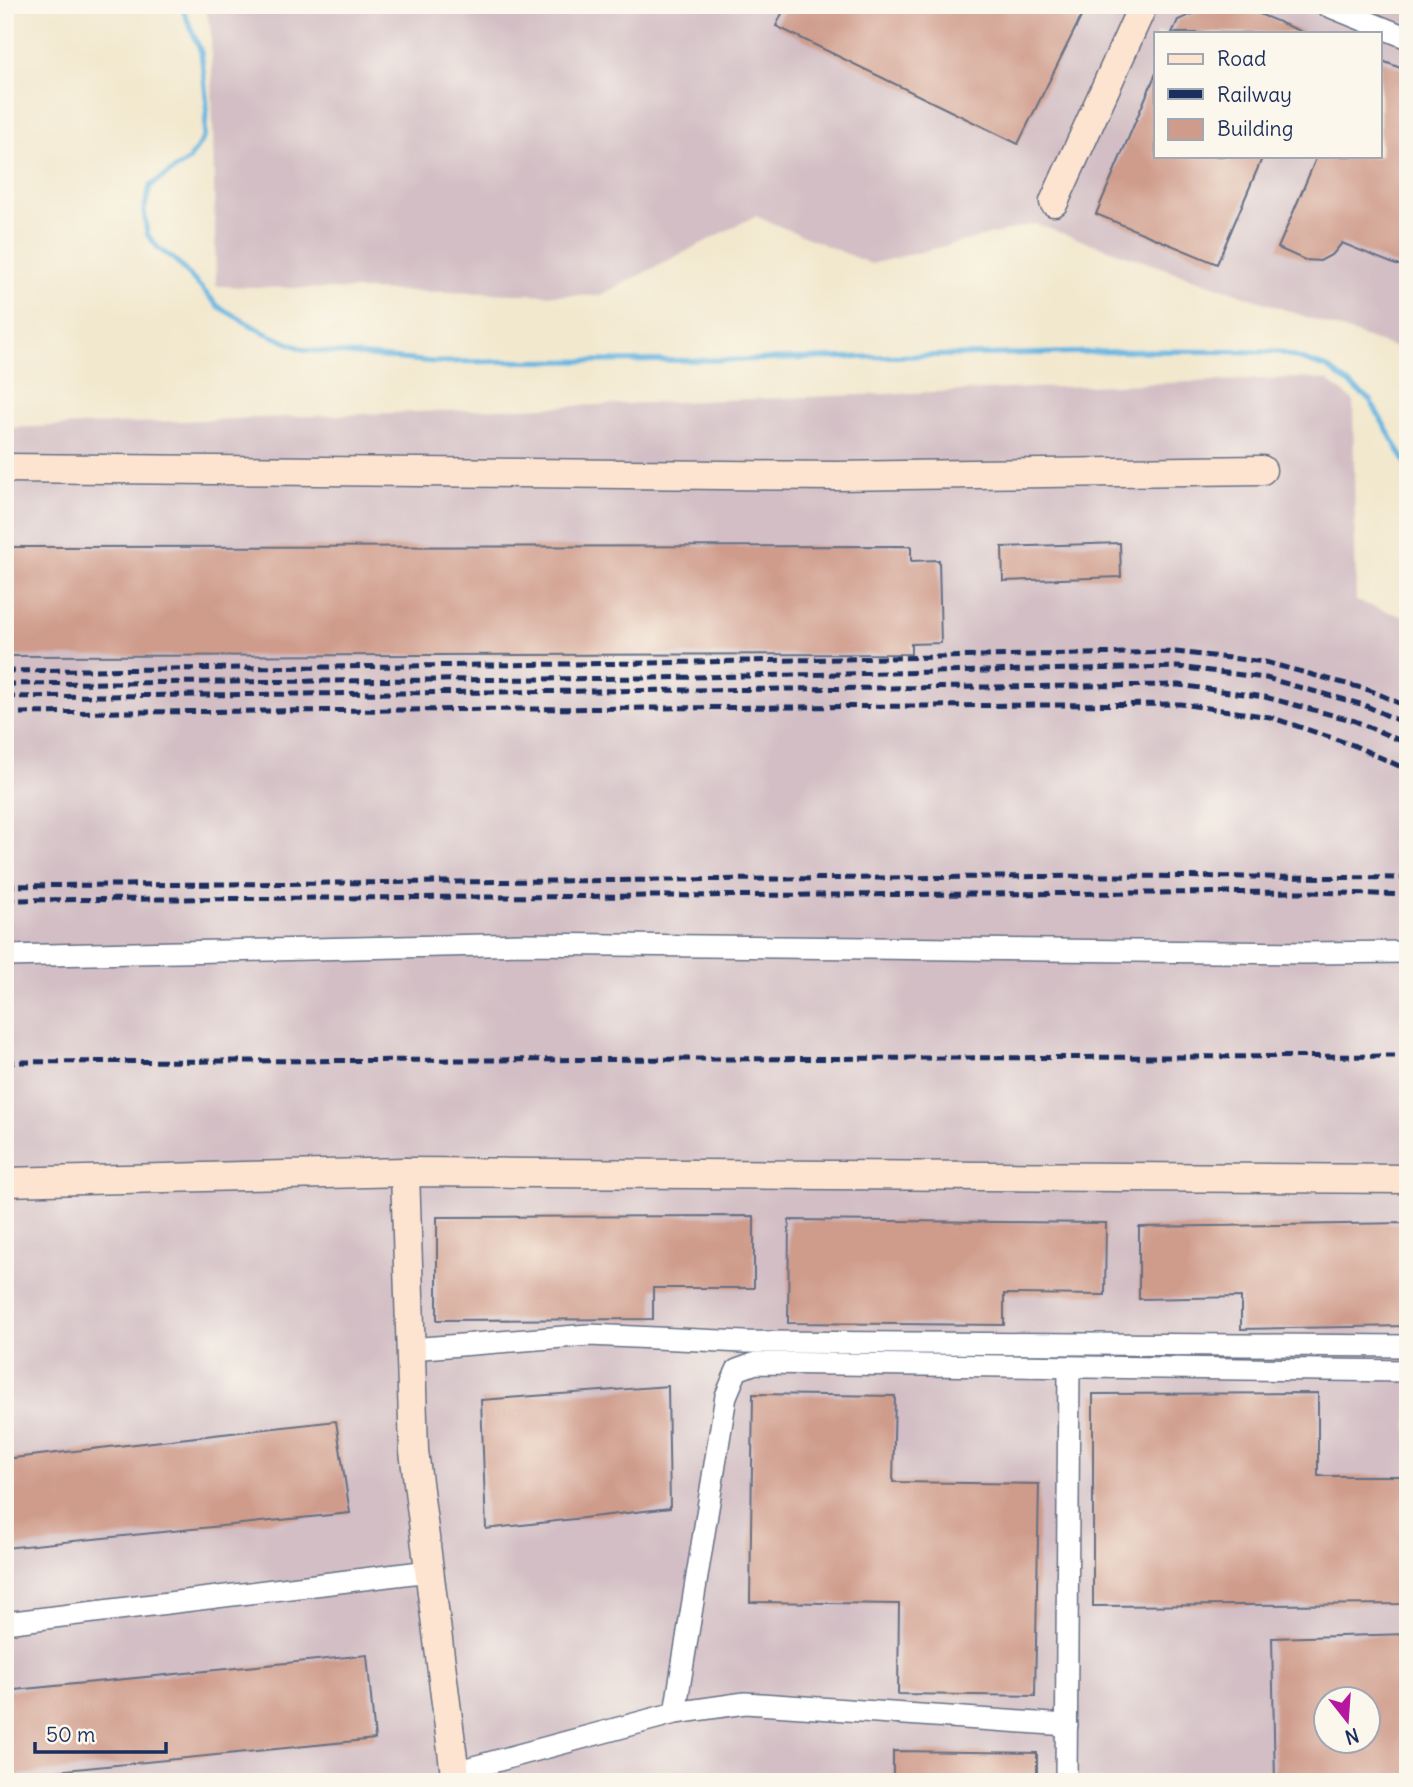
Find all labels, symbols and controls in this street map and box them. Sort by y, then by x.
legend [1154,32,1382,158]
text: Road [1217,45,1266,72]
text: Railway [1217,81,1292,108]
text: Building [1217,115,1293,142]
north arrow [1312,1686,1382,1756]
scale bar [35,1710,166,1754]
text: 50 m [46,1721,95,1748]
text: N [1342,1723,1362,1750]

